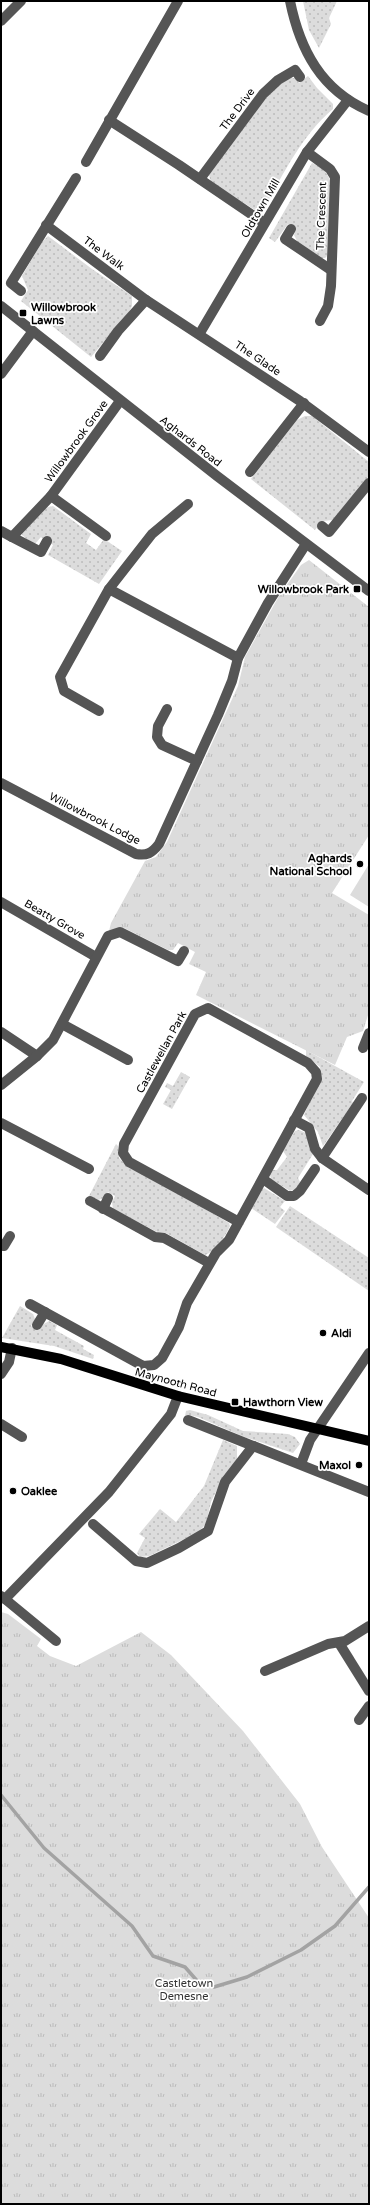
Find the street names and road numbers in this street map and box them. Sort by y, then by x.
street label: The Drive [217,86,257,133]
street label: Oldtown Mill [238,176,283,240]
street label: The Crescent [314,182,329,250]
street label: The Walk [81,234,127,273]
street label: The Glade [232,338,283,379]
street label: Willowbrook Grove [42,398,111,485]
street label: Aghards Road [157,413,224,470]
street label: Willowbrook Lodge [47,790,143,847]
street label: Beatty Grove [22,897,87,942]
street label: Castlewellan Park [134,1009,189,1096]
street label: Maynooth Road [134,1365,218,1400]

